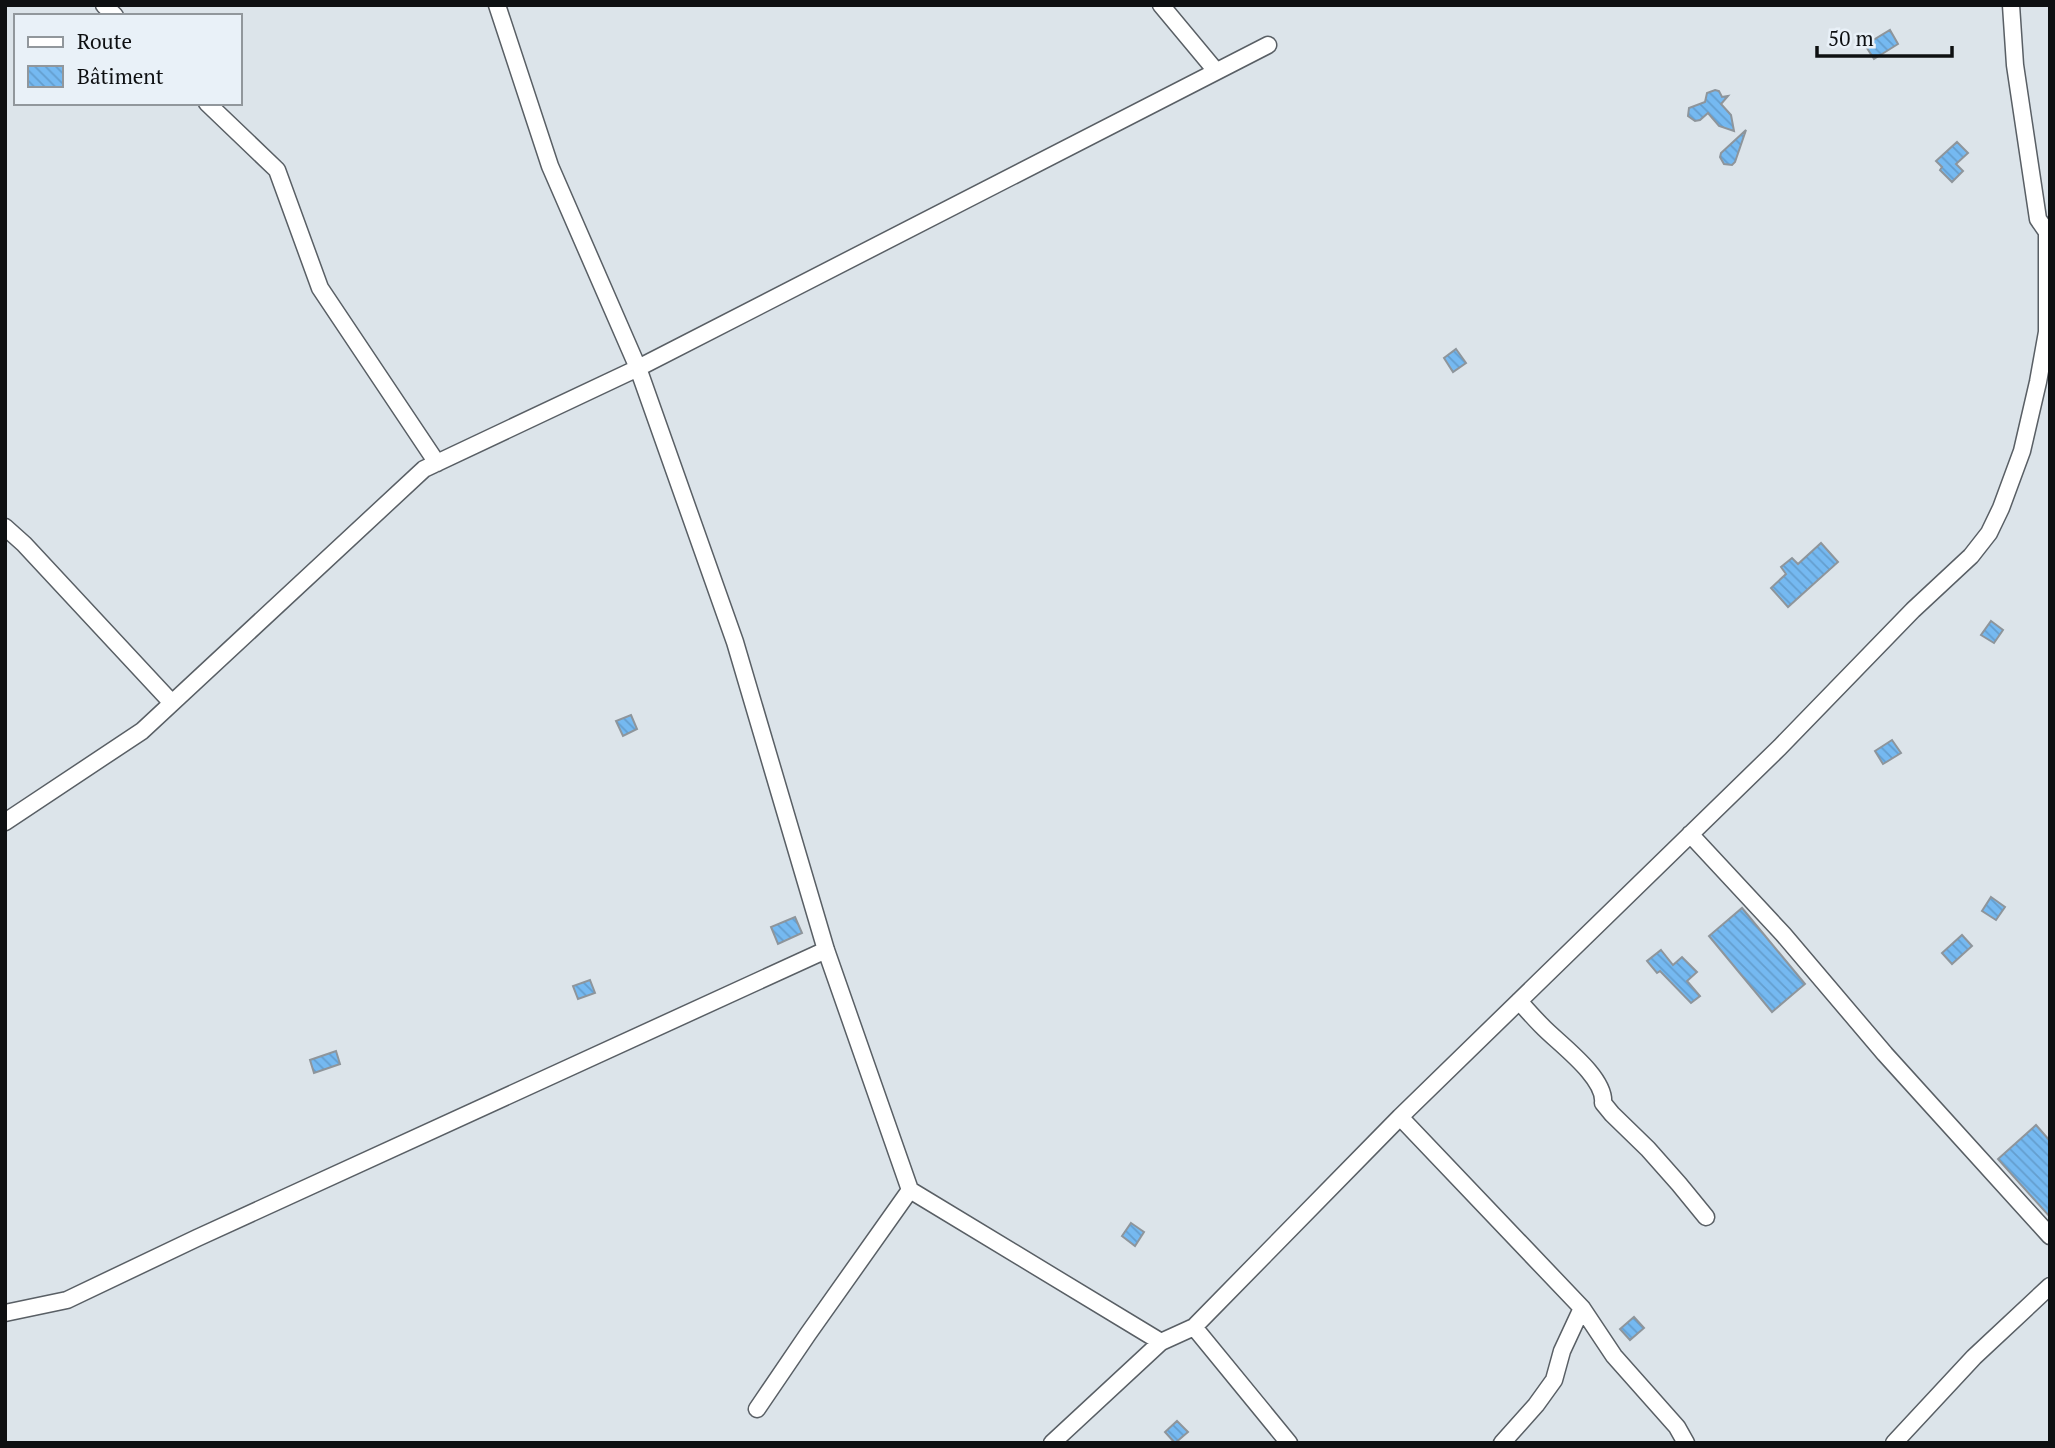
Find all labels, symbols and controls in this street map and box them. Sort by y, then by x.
legend [14,14,242,105]
scale bar [1817,14,1952,58]
text: 50 m [1828,24,1874,52]
text: Route [77,27,132,55]
text: Bâtiment [77,62,164,90]

